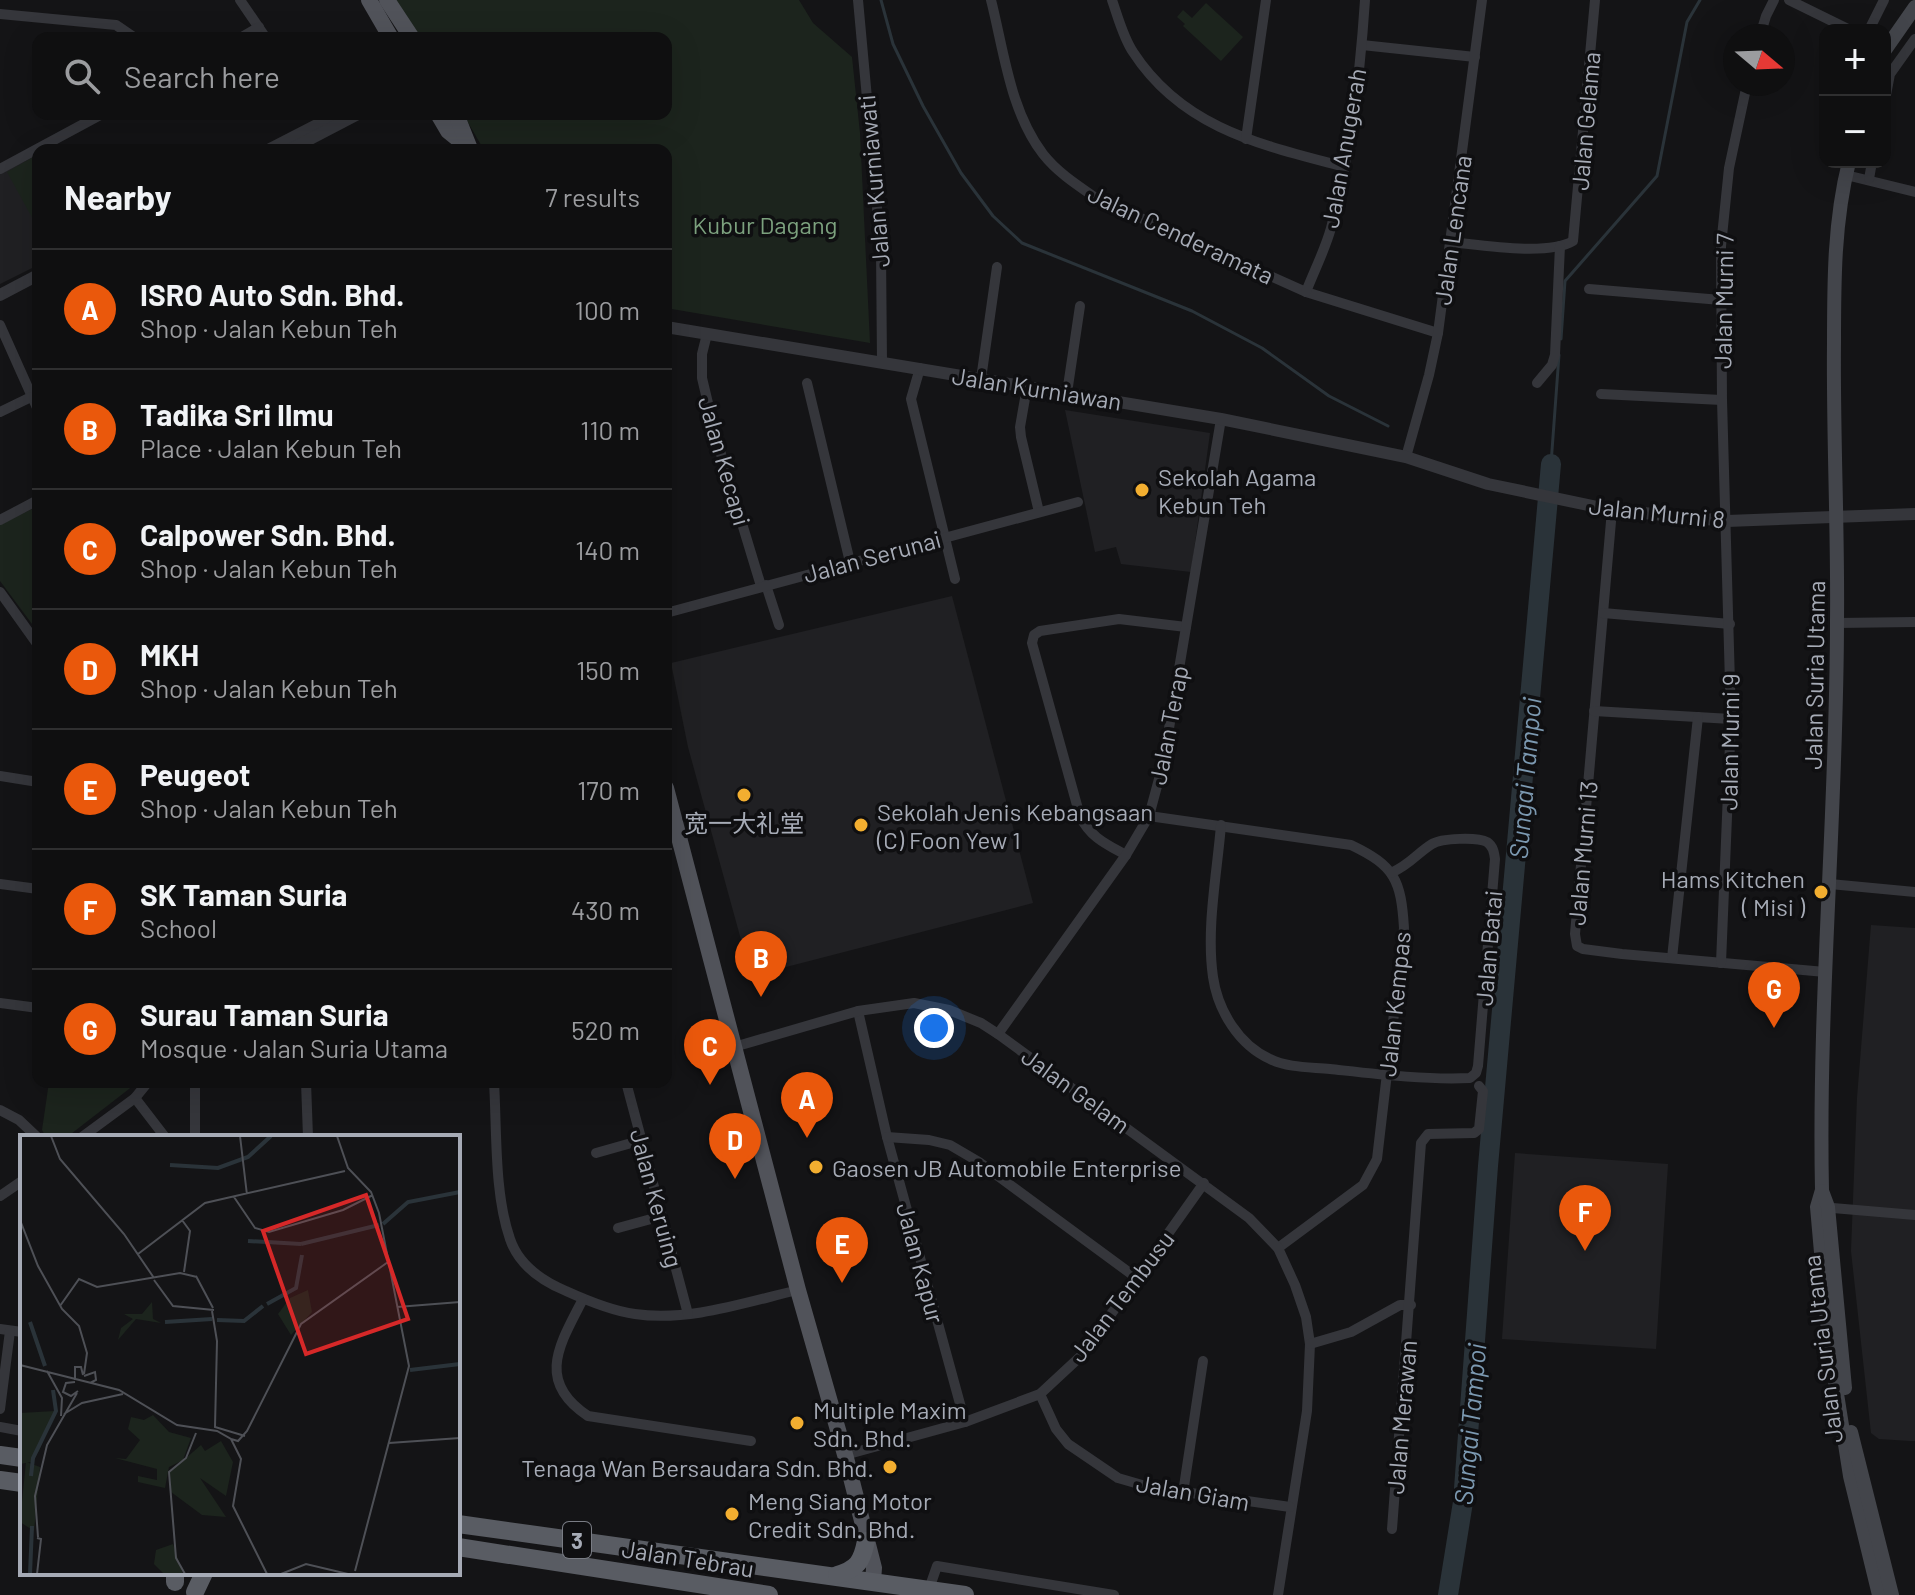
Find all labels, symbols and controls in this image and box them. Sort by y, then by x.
north arrow [1723,24,1795,96]
map controls [1819,24,1891,168]
button: + [1819,24,1891,96]
search box [32,32,672,120]
street label: Jalan Gelama [1564,50,1606,192]
icon: search [60,54,104,98]
text: Search here [124,58,280,94]
street label: Jalan Anugerah [1315,66,1371,230]
street label: Jalan Kurniawati [851,93,895,269]
button: − [1819,96,1891,168]
street label: Jalan Lencana [1427,153,1477,307]
text: Nearby [64,176,172,217]
street label: Jalan Cenderamata [1084,178,1278,290]
text: 7 results [545,181,640,212]
park label: Kubur Dagang [693,210,837,239]
street label: Jalan Murni 7 [1707,233,1739,369]
text: ISRO Auto Sdn. Bhd. [140,276,404,312]
text: A [81,294,99,325]
text: 100 m [575,294,640,325]
text: Shop · Jalan Kebun Teh [140,312,398,343]
street label: Jalan Kurniawan [950,360,1124,416]
street label: Jalan Kecapi [693,393,757,529]
text: Tadika Sri Ilmu [140,396,334,432]
text: B [82,414,98,445]
text: 110 m [580,414,640,445]
text: Place · Jalan Kebun Teh [140,432,402,463]
place label: Sekolah Agama Kebun Teh [1158,462,1316,519]
marker: Sekolah Agama Kebun Teh [1133,481,1151,499]
street label: Jalan Murni 8 [1587,490,1727,534]
text: Calpower Sdn. Bhd. [140,516,396,552]
street label: Jalan Serunai [800,524,944,588]
text: C [82,534,98,565]
text: 140 m [575,534,640,565]
text: Shop · Jalan Kebun Teh [140,552,398,583]
street label: Jalan Suria Utama [1798,580,1830,770]
text: MKH [140,636,199,672]
text: D [82,654,98,685]
text: 150 m [576,654,640,685]
street label: Jalan Terap [1142,663,1194,787]
text: Shop · Jalan Kebun Teh [140,672,398,703]
street label: Jalan Murni 9 [1713,673,1745,811]
water label: Sungai Tampoi [1501,695,1547,860]
text: Peugeot [140,756,251,792]
text: E [82,774,98,805]
text: 170 m [577,774,640,805]
street label: Jalan Murni 13 [1561,780,1603,926]
marker: 宽一大礼堂 [735,786,753,804]
text: Shop · Jalan Kebun Teh [140,792,398,823]
place label: Sekolah Jenis Kebangsaan (C) Foon Yew 1 [876,797,1153,854]
place label: 宽一大礼堂 [684,808,804,837]
marker: Sekolah Jenis Kebangsaan (C) Foon Yew 1 [852,816,870,834]
place label: Hams Kitchen ( Misi ) [1661,864,1806,921]
text: SK Taman Suria [140,876,347,912]
marker: Hams Kitchen ( Misi ) [1812,883,1830,901]
street label: Jalan Batai [1469,889,1507,1007]
text: F [83,894,97,925]
text: 430 m [571,894,640,925]
text: School [140,912,217,943]
street label: Jalan Kempas [1372,930,1416,1078]
pin: B [735,931,787,997]
pin: G [1748,962,1800,1028]
text: Surau Taman Suria [140,996,389,1032]
your location [914,1008,954,1048]
text: G [82,1014,98,1045]
text: 520 m [571,1014,640,1045]
pin: C [684,1019,736,1085]
text: Mosque · Jalan Suria Utama [140,1032,448,1063]
street label: Jalan Gelam [1016,1041,1136,1139]
pin: A [781,1072,833,1138]
pin: D [709,1113,761,1179]
street label: Jalan Keruing [625,1126,689,1270]
inset map [20,1135,460,1575]
place label: Gaosen JB Automobile Enterprise [832,1153,1181,1182]
marker: Gaosen JB Automobile Enterprise [807,1158,825,1176]
pin: F [1559,1185,1611,1251]
street label: Jalan Kapur [891,1200,951,1327]
pin: E [816,1217,868,1283]
street label: Jalan Tembusu [1062,1225,1180,1367]
street label: Jalan Suria Utama [1796,1253,1848,1445]
street label: Jalan Merawan [1380,1339,1422,1495]
water label: Sungai Tampoi [1446,1341,1492,1506]
place label: Multiple Maxim Sdn. Bhd. [813,1395,967,1452]
marker: Multiple Maxim Sdn. Bhd. [788,1414,806,1432]
place label: Tenaga Wan Bersaudara Sdn. Bhd. [521,1453,874,1482]
marker: Tenaga Wan Bersaudara Sdn. Bhd. [881,1458,899,1476]
street label: Jalan Giam [1134,1468,1252,1516]
place label: Meng Siang Motor Credit Sdn. Bhd. [748,1486,932,1543]
marker: Meng Siang Motor Credit Sdn. Bhd. [723,1505,741,1523]
road number: 3 [563,1522,591,1558]
street label: Jalan Tebrau [620,1533,756,1583]

